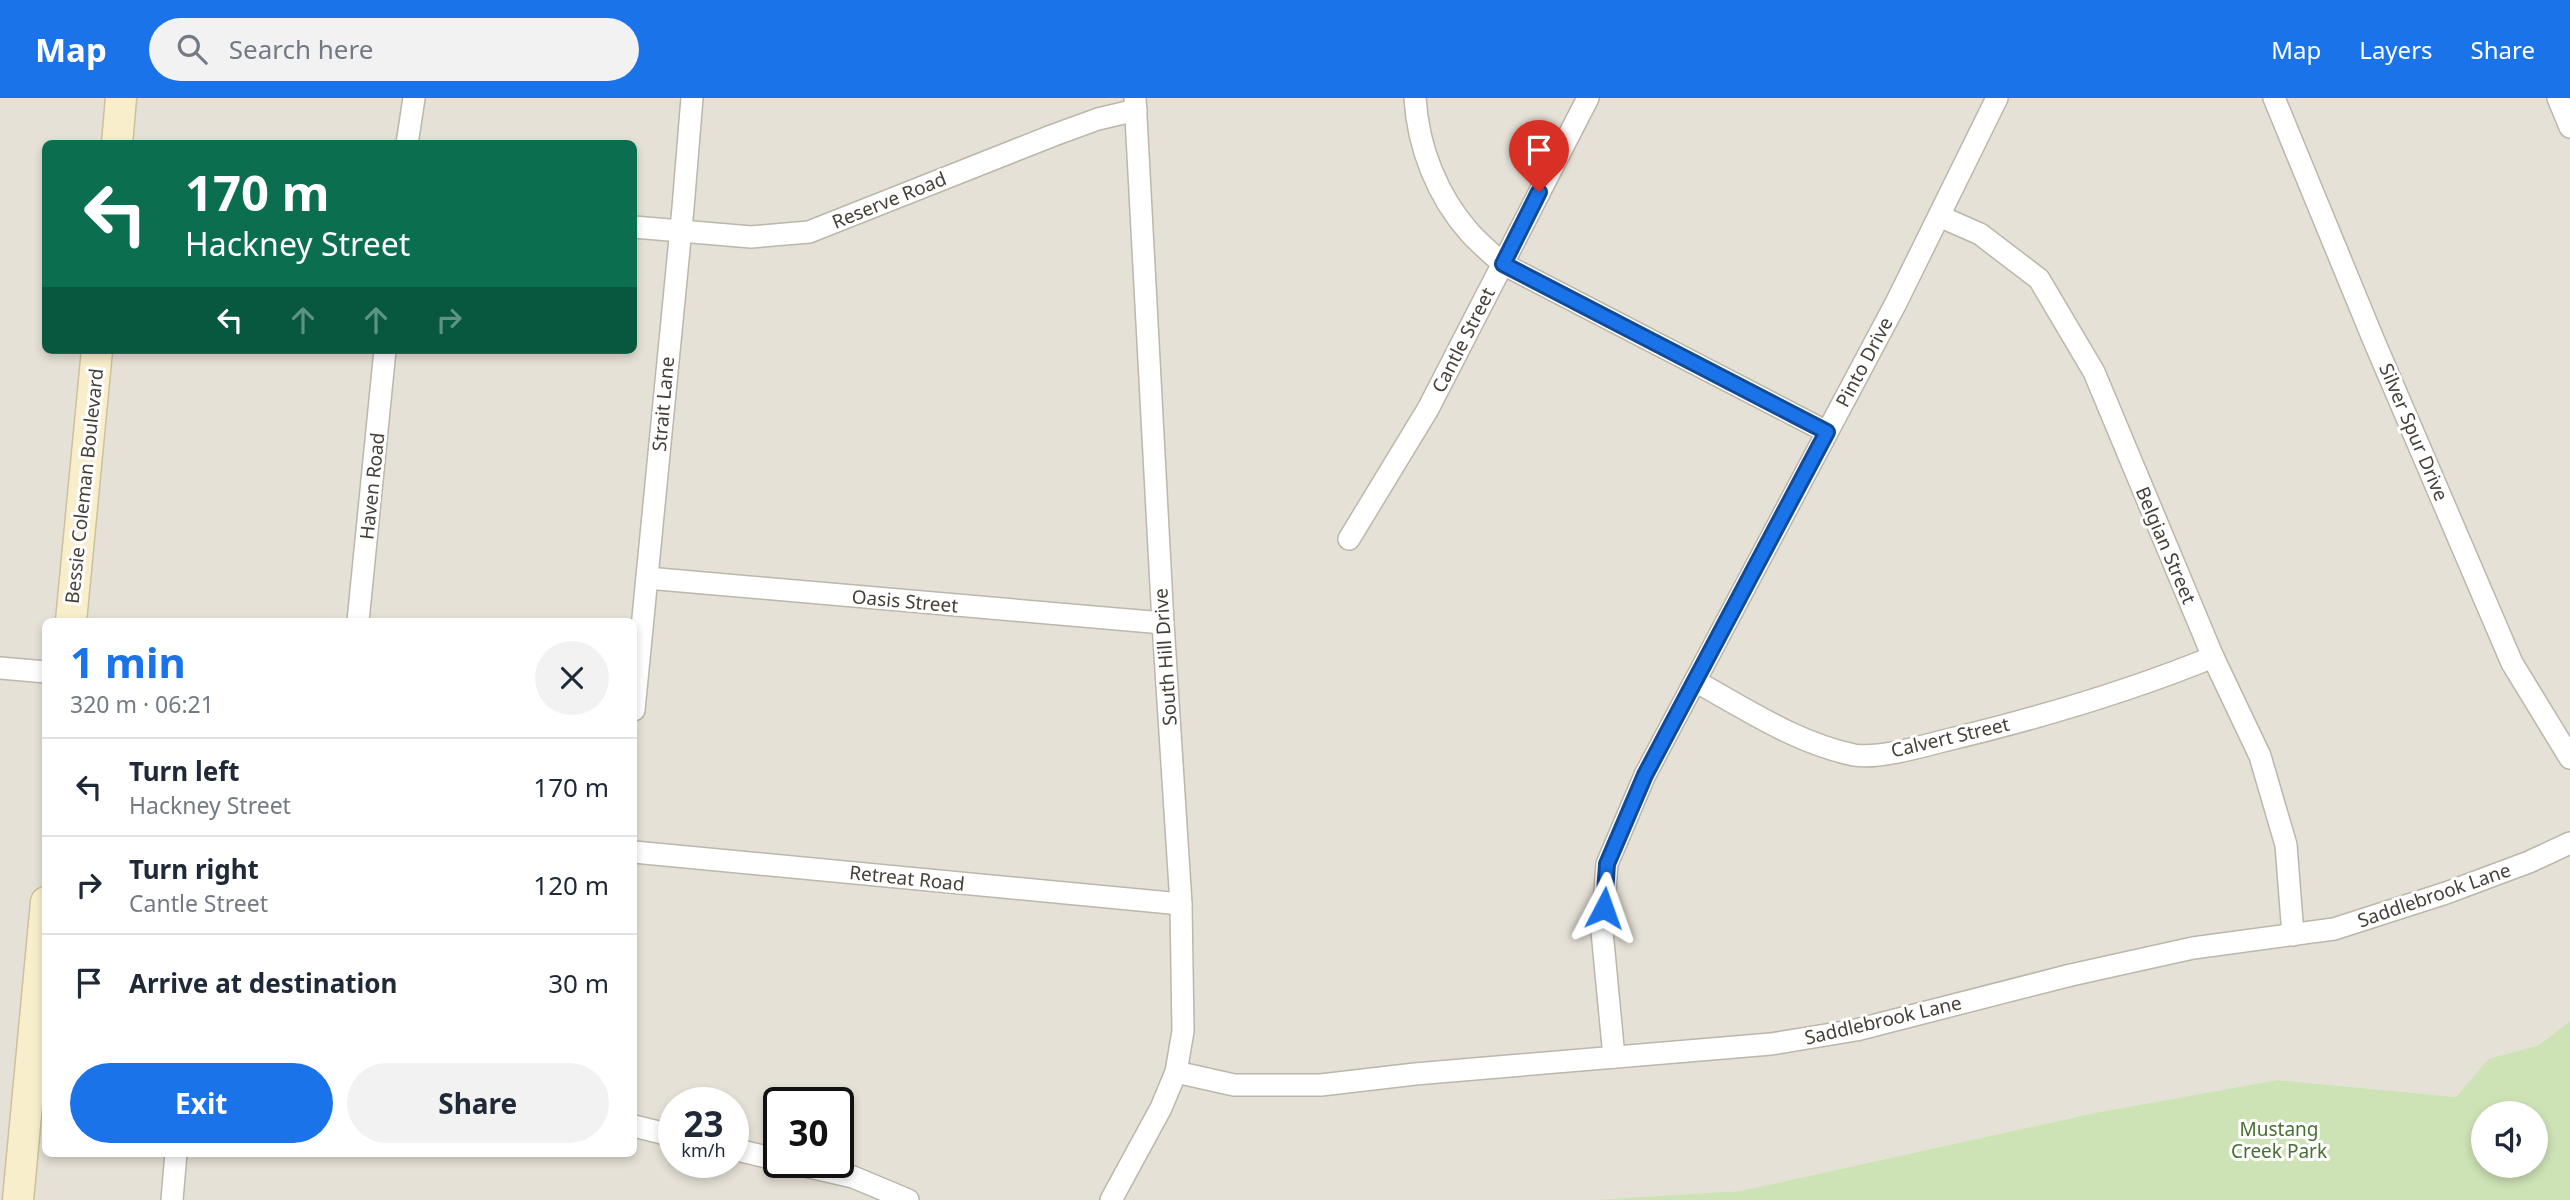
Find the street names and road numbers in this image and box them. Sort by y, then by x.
street label: Reserve Road [828,165,950,235]
street label: Cantle Street [1425,283,1501,397]
street label: Pinto Drive [1829,312,1899,412]
street label: Strait Lane [646,355,680,453]
street label: Silver Spur Drive [2373,359,2455,505]
street label: Bessie Coleman Boulevard [59,367,109,605]
street label: Haven Road [353,431,391,541]
street label: Belgian Street [2130,482,2202,608]
street label: Oasis Street [851,583,959,619]
street label: South Hill Drive [1147,587,1183,727]
street label: Calvert Street [1888,711,2012,763]
street label: Saddlebrook Lane [2354,857,2514,933]
street label: Retreat Road [848,859,966,897]
street label: Saddlebrook Lane [1802,989,1964,1051]

